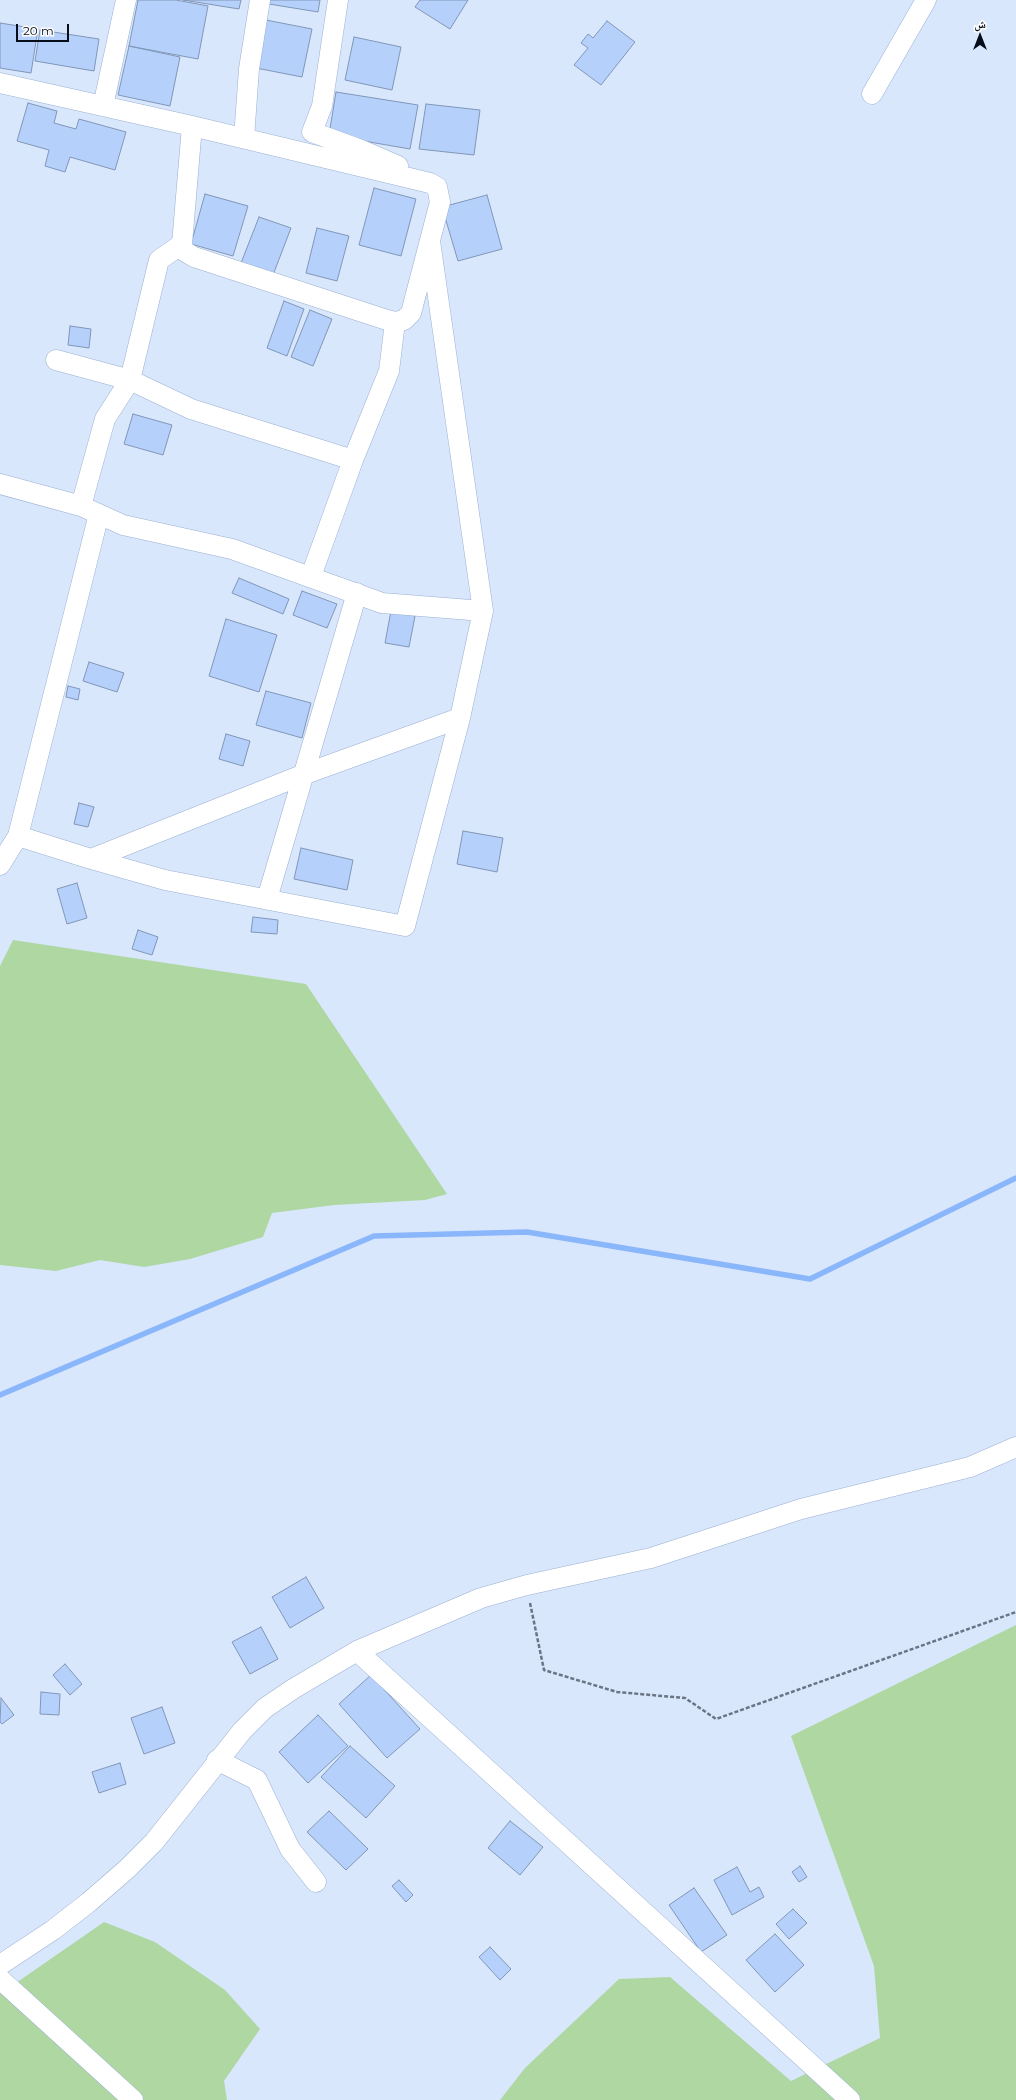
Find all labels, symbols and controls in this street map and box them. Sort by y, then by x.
scale bar [18,16,71,42]
north arrow [960,16,1000,56]
text: ش [974,17,986,31]
text: 20 m [23,23,54,38]

